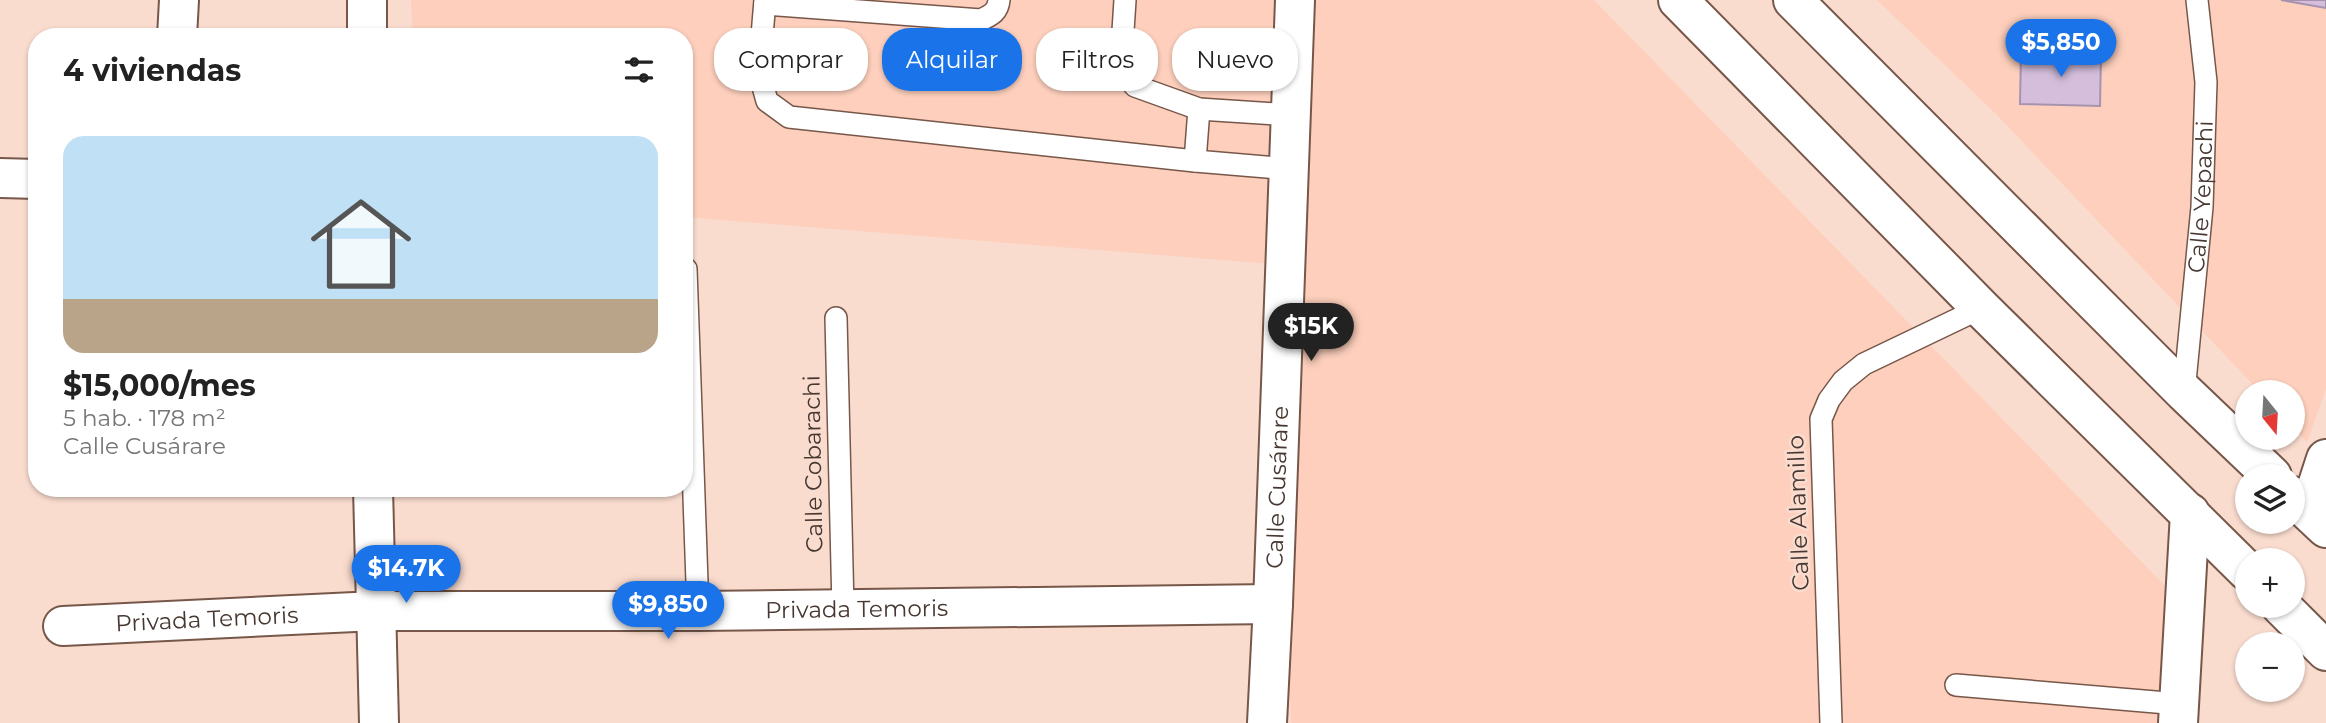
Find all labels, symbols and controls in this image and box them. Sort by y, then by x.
pin: $5,850 [2004,20,2118,79]
chip: Comprar [714,28,868,91]
chip: Alquilar [882,28,1022,91]
chip: Filtros [1036,28,1158,91]
chip: Nuevo [1172,28,1298,91]
text: $5,850 [2021,28,2101,56]
icon: filters [620,51,658,89]
text: 4 viviendas [63,52,241,89]
street label: Calle Yepachi [2182,120,2219,274]
icon: home [298,181,424,307]
pin: $15K [1270,304,1352,363]
text: $15K [1284,312,1338,340]
text: $15,000/mes [63,367,256,404]
street label: Calle Cobarachi [797,375,829,553]
north arrow [2235,380,2305,450]
map controls [2235,380,2305,702]
text: 5 hab. · 178 m² [63,404,226,432]
street label: Calle Cusárare [1260,405,1294,569]
text: Calle Cusárare [63,432,226,460]
street label: Calle Alamillo [1781,435,1815,591]
button: layers [2235,464,2305,534]
pin: $14.7K [349,546,463,605]
button: + [2235,548,2305,618]
text: $14.7K [368,554,444,582]
pin: $9,850 [611,582,725,641]
text: $9,850 [628,590,708,618]
street label: Privada Temoris [765,594,948,624]
street label: Privada Temoris [115,601,299,637]
button: − [2235,632,2305,702]

